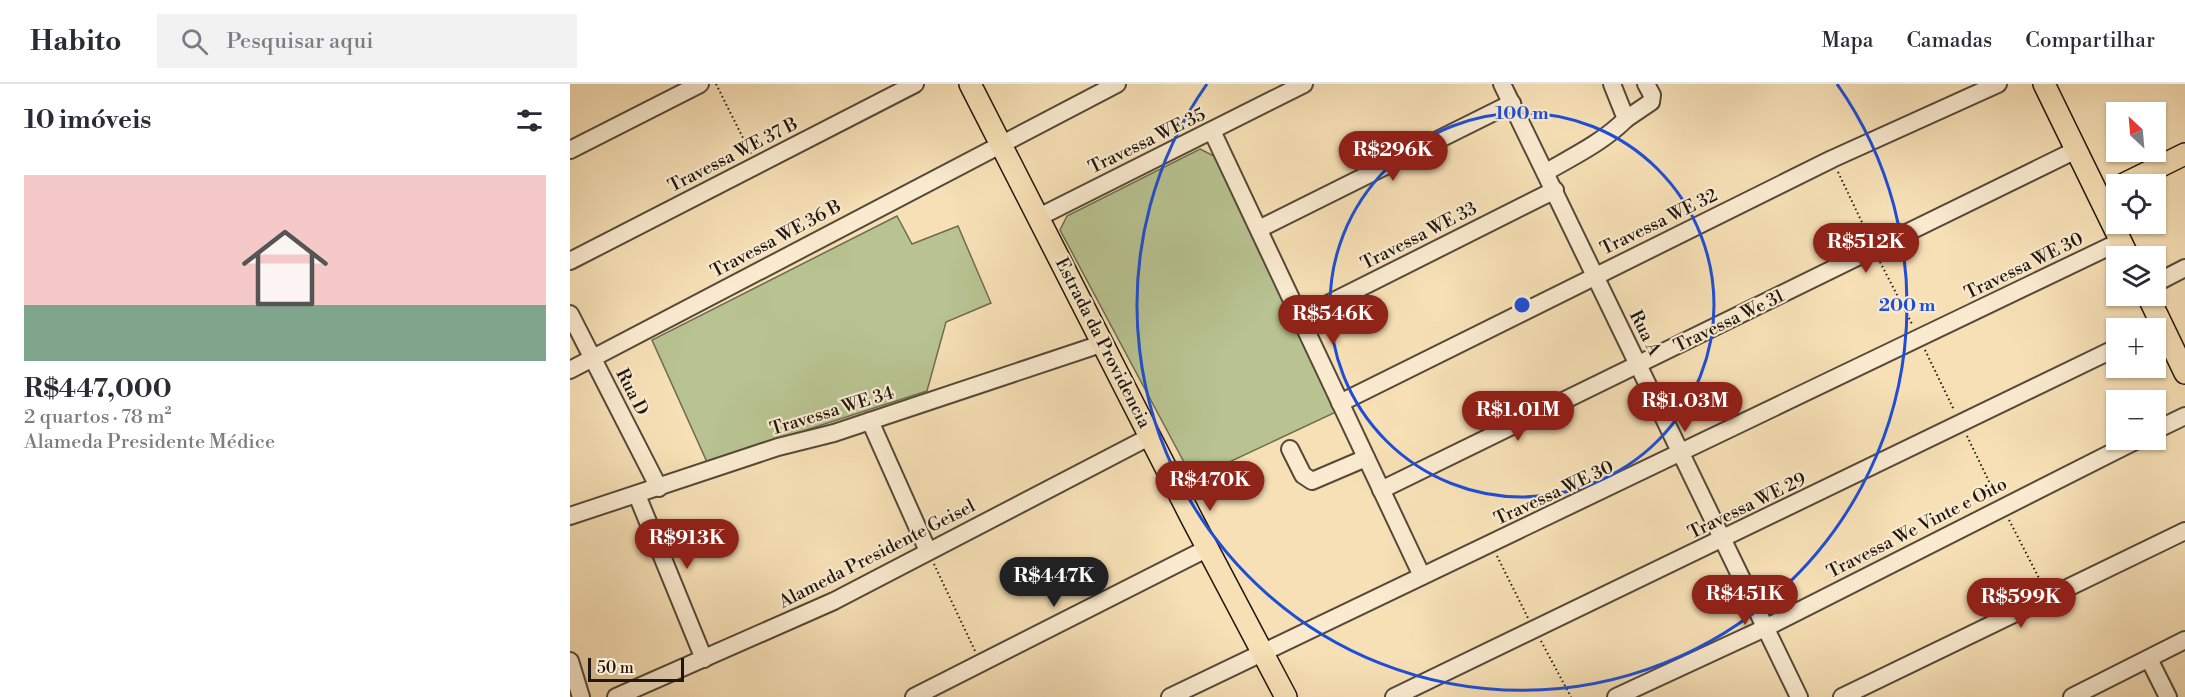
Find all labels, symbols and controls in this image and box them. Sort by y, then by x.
search box [157,14,577,68]
text: Habito [30,24,121,59]
icon: search [178,25,211,58]
text: Pesquisar aqui [226,28,374,55]
text: Mapa [1821,28,1873,54]
text: Camadas [1906,28,1992,54]
text: Compartilhar [2025,28,2155,54]
text: 100 m [1495,102,1549,125]
north arrow [2106,102,2166,162]
map controls [2106,102,2166,450]
street label: Travessa WE 35 [1085,103,1209,179]
text: 10 imóveis [24,104,151,136]
icon: filters [513,104,546,137]
street label: Travessa WE 37 B [664,112,802,198]
pin: R$296K [1344,131,1442,182]
text: R$296K [1353,138,1433,163]
button: locate [2106,174,2166,234]
street label: Travessa WE 32 [1597,184,1721,260]
street label: Travessa WE 36 B [707,195,845,283]
street label: Travessa WE 33 [1357,197,1481,275]
icon: home [231,214,339,322]
pin: R$512K [1817,223,1915,274]
street label: Travessa WE 30 [1961,227,2087,305]
text: R$512K [1827,230,1905,255]
button: layers [2106,246,2166,306]
street label: Estrada da Providencia [1050,254,1156,433]
street label: Travessa We 31 [1670,284,1788,358]
text: 200 m [1879,294,1936,317]
pin: R$546K [1284,295,1382,346]
centre of rings [1512,295,1532,315]
text: R$546K [1292,302,1374,327]
street label: Rua A [1624,306,1666,360]
button: + [2106,318,2166,378]
street label: Rua D [611,365,653,419]
text: R$447,000 [24,373,172,405]
street label: Travessa WE 34 [767,381,897,441]
pin: R$1.03M [1630,382,1740,433]
text: R$1.03M [1641,389,1729,414]
button: − [2106,390,2166,450]
pin: R$1.01M [1463,391,1573,442]
text: R$1.01M [1476,398,1560,423]
text: 2 quartos · 78 m² [24,405,172,430]
text: Alameda Presidente Médice [24,430,275,455]
street label: Travessa WE 30 [1491,455,1617,531]
pin: R$470K [1161,461,1259,512]
street label: Travessa WE 29 [1684,467,1810,545]
text: R$470K [1169,468,1251,493]
street label: Travessa We Vinte e Oito [1823,473,2011,583]
street label: Alameda Presidente Geisel [774,494,980,614]
pin: R$913K [638,519,736,570]
text: R$913K [649,526,725,551]
pin: R$447K [1005,557,1103,608]
text: R$447K [1014,564,1094,589]
pin: R$451K [1696,575,1794,626]
pin: R$599K [1972,578,2070,629]
text: R$451K [1706,582,1784,607]
text: R$599K [1981,585,2061,610]
scale bar [588,655,684,682]
text: 50 m [597,658,634,678]

